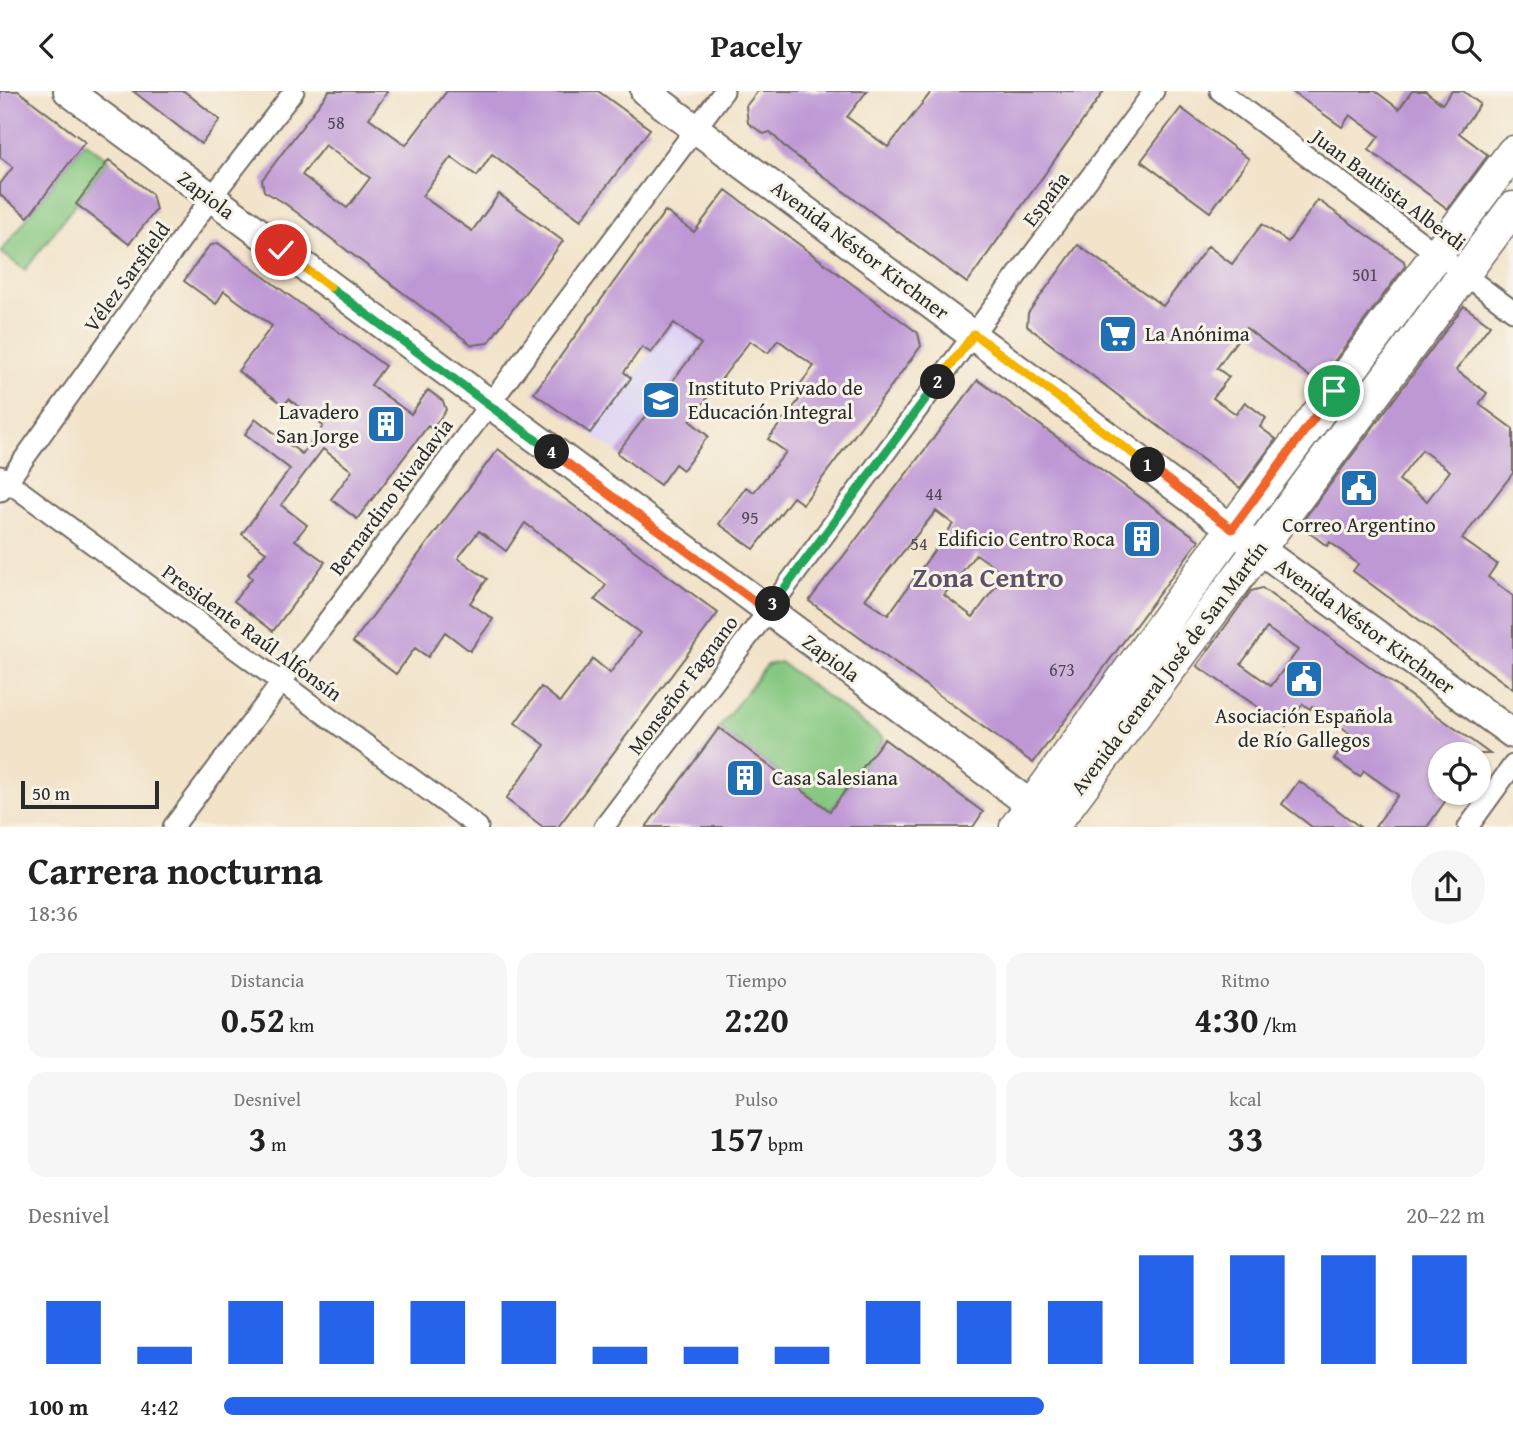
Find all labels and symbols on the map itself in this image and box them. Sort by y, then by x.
house number: 58 [327,109,345,136]
street label: Juan Bautista Alberdi [1303,119,1473,258]
street label: Zapiola [171,163,242,227]
street label: España [1015,165,1077,233]
street label: Avenida Néstor Kirchner [765,172,956,327]
street label: Vélez Sarsfield [76,214,178,338]
pin [251,220,311,280]
house number: 501 [1352,261,1378,288]
supermarket icon: La Anónima [1097,313,1139,355]
place label: La Anónima [1145,318,1250,349]
pin [1304,361,1364,421]
pin: 2 [920,365,956,399]
place label: Instituto Privado de Educación Integral [688,372,863,427]
school or university icon: Instituto Privado de Educación Integral [640,379,682,421]
place label: Lavadero San Jorge [276,396,359,451]
building icon: Lavadero San Jorge [365,403,407,445]
street label: Bernardino Rivadavia [321,412,460,582]
pin: 4 [534,435,570,469]
pin: 1 [1130,447,1166,483]
public building icon: Correo Argentino [1338,467,1380,509]
house number: 44 [925,480,943,507]
house number: 95 [741,504,759,531]
place label: Correo Argentino [1282,509,1436,540]
building icon: Edificio Centro Roca [1121,518,1163,560]
place label: Edificio Centro Roca [938,523,1115,554]
house number: 54 [910,530,928,557]
street label: Avenida General José de San Martín [1063,534,1275,801]
street label: Avenida Néstor Kirchner [1269,550,1462,702]
street label: Presidente Raúl Alfonsín [156,556,349,709]
district label: Zona Centro [912,556,1064,597]
pin: 3 [756,587,790,621]
street label: Monseñor Fagnano [620,608,745,761]
street label: Zapiola [796,626,867,689]
house number: 673 [1049,656,1075,683]
public building icon: Asociación Española de Río Gallegos [1283,658,1325,700]
place label: Asociación Española de Río Gallegos [1215,700,1393,755]
building icon: Casa Salesiana [724,757,766,799]
place label: Casa Salesiana [772,762,898,793]
scale bar [21,778,159,809]

